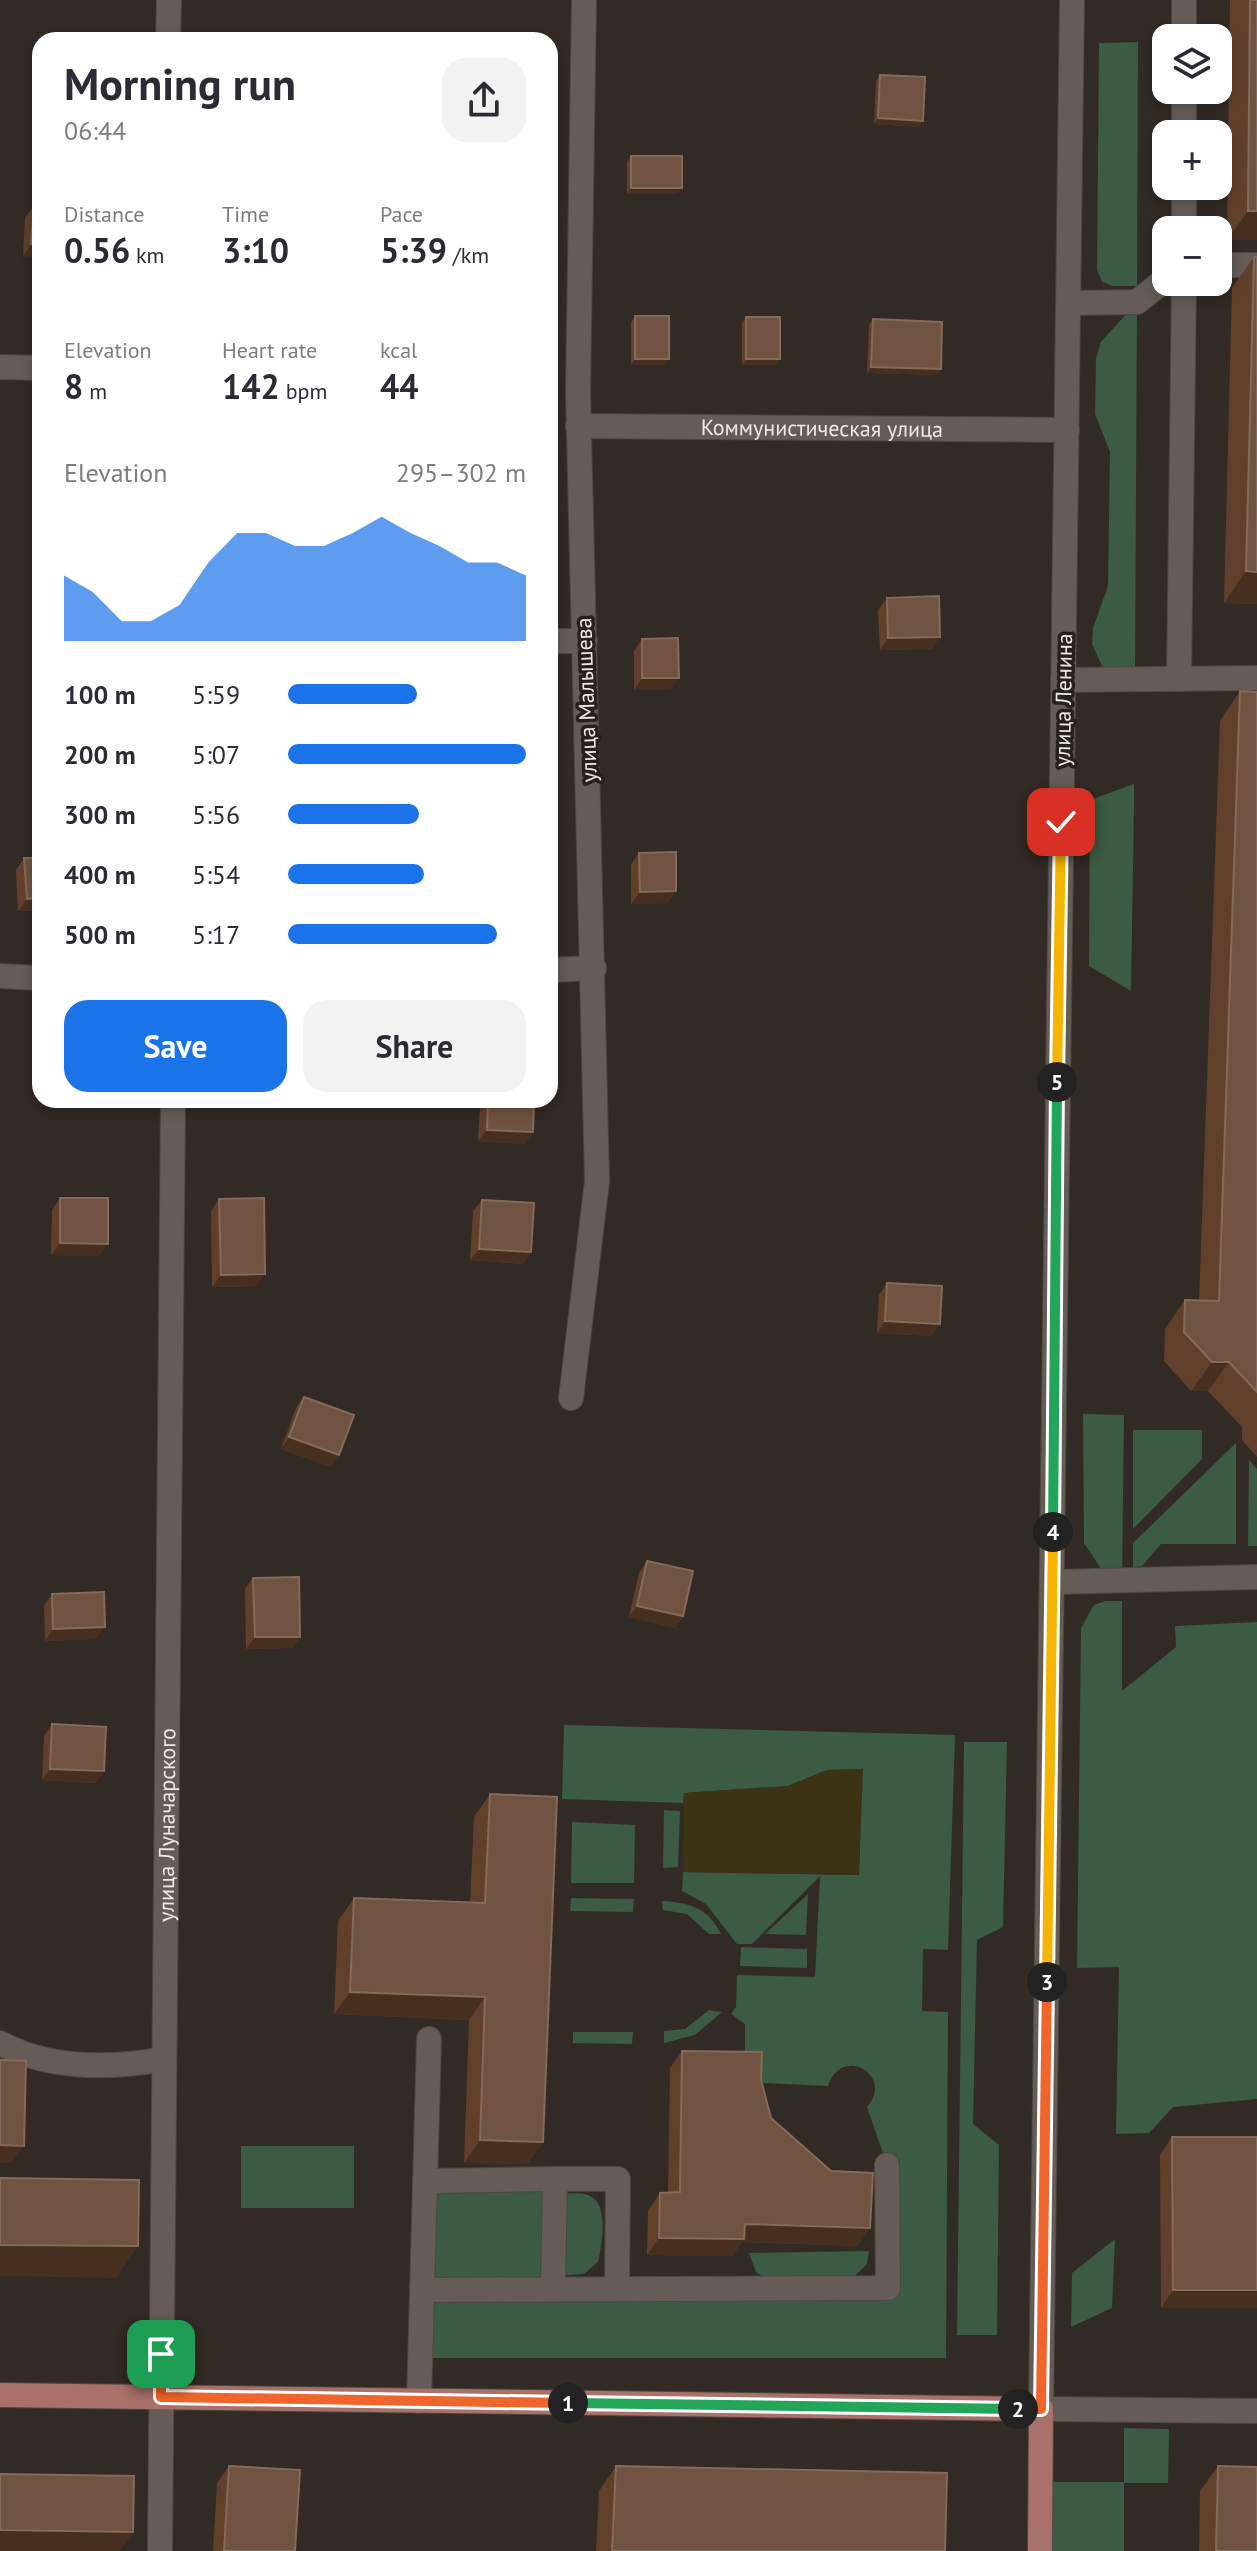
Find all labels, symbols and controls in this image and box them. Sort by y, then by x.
map controls [1152,24,1232,296]
button: layers [1152,24,1232,104]
text: Morning run [64,55,296,112]
button: share [442,58,526,142]
text: 06:44 [64,114,126,147]
button: + [1152,120,1232,200]
text: Distance [64,200,145,228]
text: Time [222,200,269,228]
text: Pace [380,200,423,228]
button: − [1152,216,1232,296]
text: 0.56 [64,228,130,272]
text: 3:10 [222,228,289,272]
text: 5:39 [380,228,447,272]
text: km [130,241,164,269]
text: /km [447,241,489,269]
text: Elevation [64,336,152,364]
text: Heart rate [222,336,317,364]
text: kcal [380,336,418,364]
text: 8 [64,364,83,408]
text: 142 [222,364,280,408]
text: 44 [380,364,419,408]
text: m [83,377,107,405]
text: bpm [280,377,327,405]
street label: Коммунистическая улица [701,413,943,443]
text: Elevation [64,456,168,489]
text: 295–302 m [396,456,526,489]
street label: улица Малышева [569,617,603,783]
street label: улица Ленина [1048,633,1078,767]
text: 100 m [64,678,136,711]
text: 5:59 [192,678,240,711]
text: 200 m [64,738,136,771]
text: 5:07 [192,738,240,771]
pin [1027,788,1095,856]
text: 300 m [64,798,136,831]
text: 5:56 [192,798,240,831]
icon: check [1039,800,1083,844]
text: 400 m [64,858,136,891]
text: 5:54 [192,858,240,891]
text: 500 m [64,918,136,951]
text: 5:17 [192,918,240,951]
button: Save [64,1000,287,1092]
button: Share [303,1000,526,1092]
pin: 5 [1037,1062,1077,1102]
text: 5 [1051,1068,1063,1096]
pin: 4 [1033,1512,1073,1552]
text: 4 [1047,1518,1059,1546]
street label: улица Луначарского [152,1728,181,1922]
pin: 3 [1027,1962,1067,2002]
text: 3 [1041,1968,1053,1996]
pin [127,2320,195,2388]
icon: arrive [139,2332,183,2376]
pin: 1 [548,2383,588,2423]
text: 1 [562,2389,574,2417]
pin: 2 [998,2389,1038,2429]
text: 2 [1012,2395,1024,2423]

